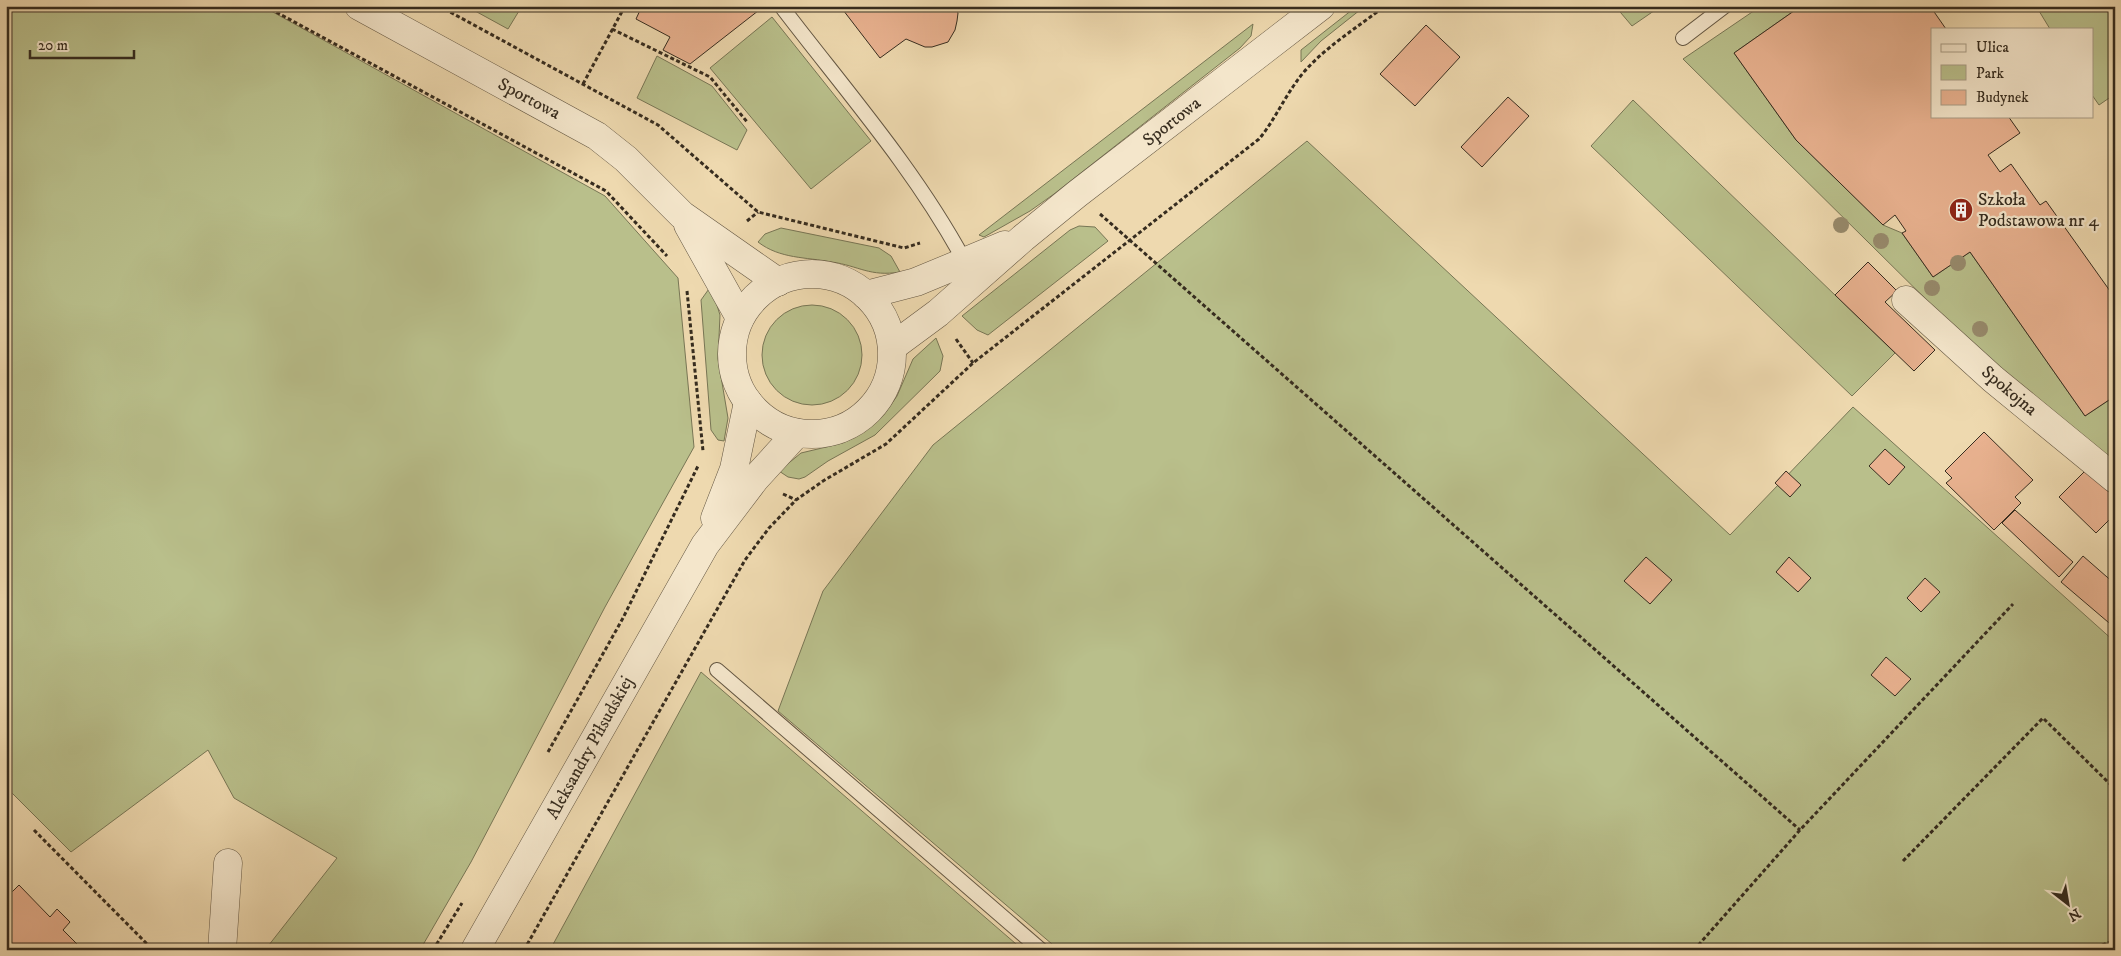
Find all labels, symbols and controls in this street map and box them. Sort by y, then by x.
scale bar [30,28,134,60]
legend [1931,28,2094,118]
text: 20 m [38,36,68,55]
text: Ulica [1976,38,2009,57]
text: Park [1976,64,2005,83]
street label: Sportowa [494,73,564,125]
text: Budynek [1976,88,2029,107]
street label: Sportowa [1139,92,1206,151]
place label: Szkoła Podstawowa nr 4 [1978,189,2099,232]
building icon: Szkoła Podstawowa nr 4 [1948,197,1974,223]
street label: Spokojna [1977,361,2042,421]
street label: Aleksandry Piłsudskiej [542,673,638,823]
north arrow [2044,878,2094,928]
text: N [2064,904,2084,925]

